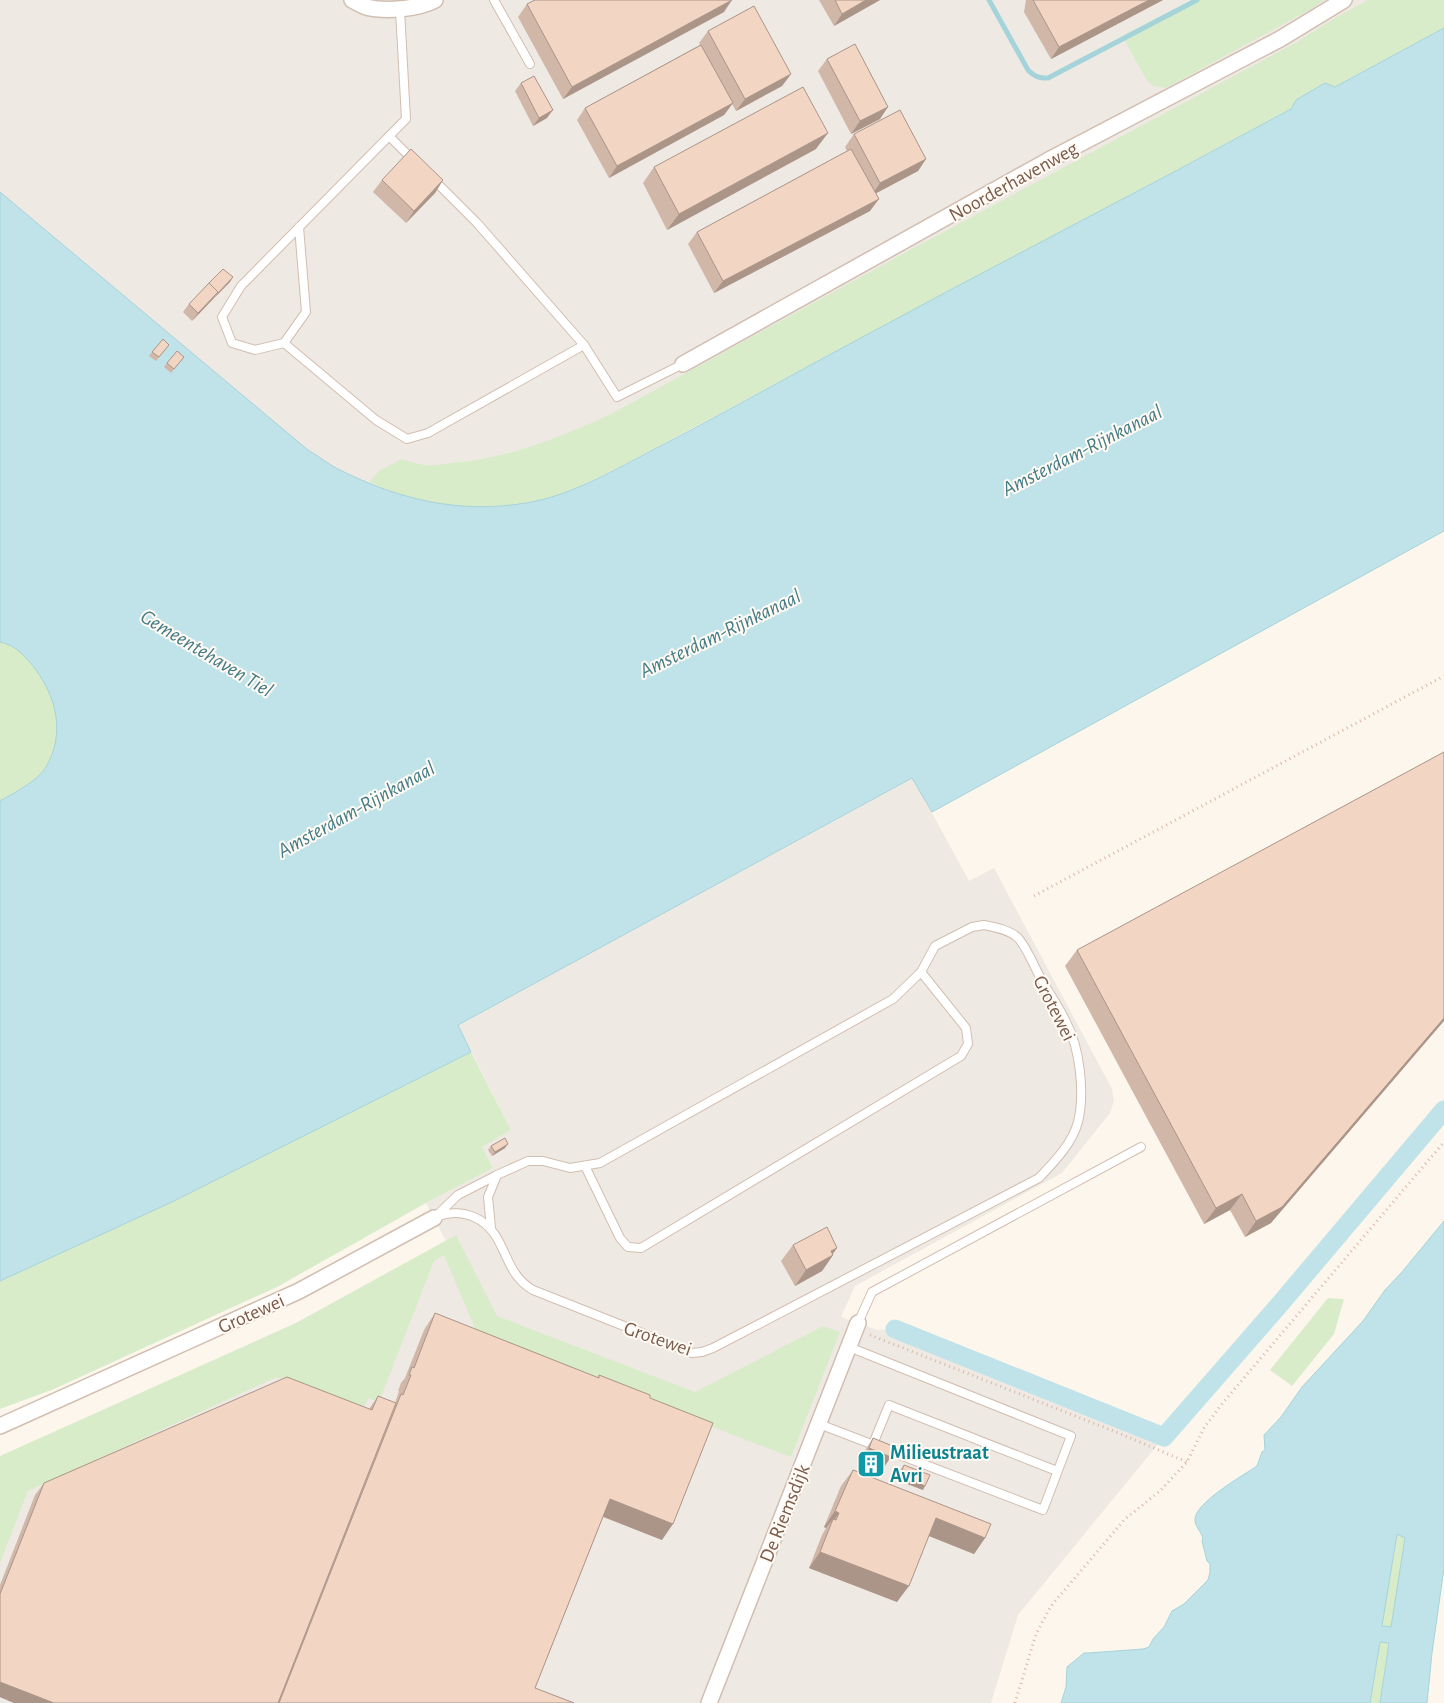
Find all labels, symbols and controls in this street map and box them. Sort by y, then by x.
street label: Noorderhavenweg [946,138,1081,226]
water label: Amsterdam-Rijnkanaal [998,401,1166,500]
water label: Amsterdam-Rijnkanaal [635,585,804,682]
water label: Gemeentehaven Tiel [137,606,277,701]
water label: Amsterdam-Rijnkanaal [273,757,439,862]
street label: Grotewei [1029,973,1079,1044]
street label: Grotewei [215,1290,288,1337]
street label: Grotewei [621,1318,694,1360]
place label: Milieustraat Avri [890,1443,989,1486]
building icon: Milieustraat Avri [856,1449,886,1479]
street label: De Riemsdijk [756,1462,814,1565]

